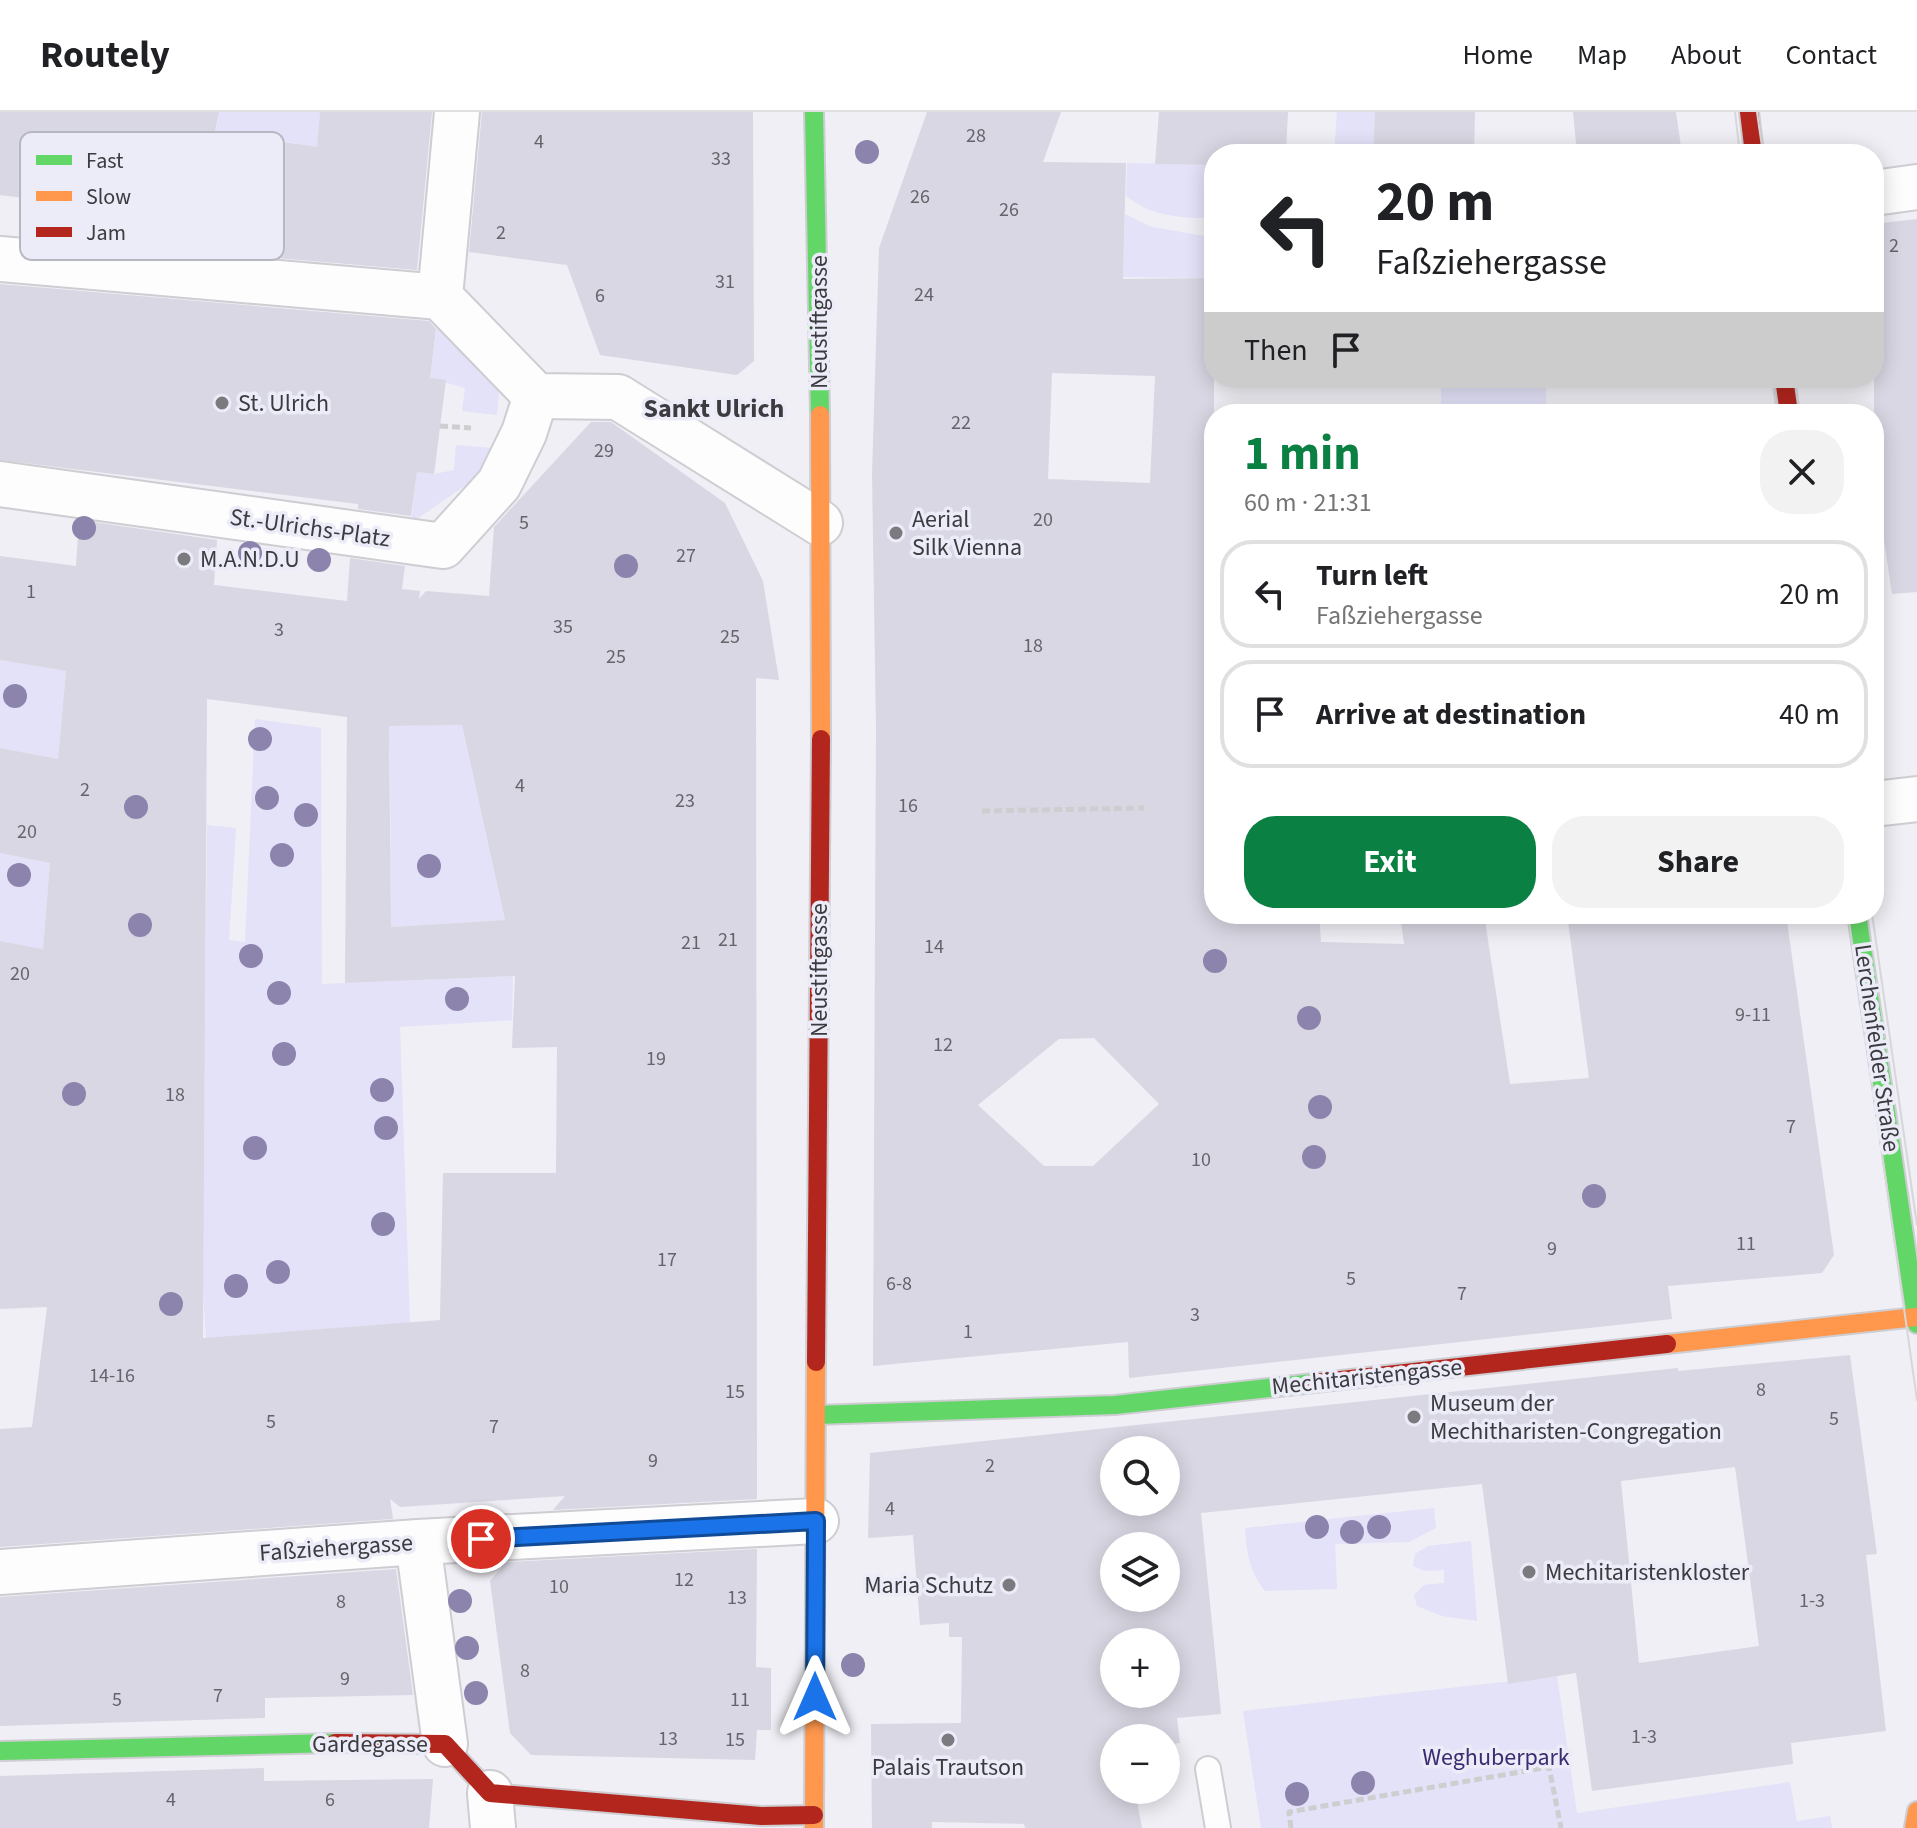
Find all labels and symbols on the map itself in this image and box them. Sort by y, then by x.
house number: 28 [966,122,986,150]
house number: 4 [534,128,544,156]
legend [20,132,284,260]
text: Fast [86,145,124,177]
house number: 33 [711,145,731,173]
text: Slow [86,181,131,213]
house number: 26 [910,183,930,211]
house number: 26 [999,196,1019,224]
text: Jam [86,217,126,249]
house number: 2 [496,219,506,247]
house number: 2 [1889,232,1899,260]
street label: Neustiftgasse [802,255,837,389]
house number: 31 [715,268,735,296]
house number: 24 [914,281,934,309]
house number: 6 [595,282,605,310]
place label: St. Ulrich [238,386,329,421]
district label: Sankt Ulrich [644,390,784,427]
marker: St. Ulrich [213,394,231,412]
house number: 22 [951,409,971,437]
house number: 29 [594,437,614,465]
street label: St.-Ulrichs-Platz [228,499,392,557]
place label: Aerial Silk Vienna [912,502,1022,565]
house number: 20 [1033,506,1053,534]
house number: 5 [519,509,529,537]
marker: Aerial Silk Vienna [887,524,905,542]
place label: M.A.N.D.U [200,542,300,577]
house number: 27 [676,542,696,570]
marker: M.A.N.D.U [175,550,193,568]
house number: 1 [26,578,36,606]
house number: 35 [553,613,573,641]
house number: 3 [274,616,284,644]
house number: 25 [720,623,740,651]
house number: 18 [1023,632,1043,660]
house number: 25 [606,643,626,671]
house number: 4 [515,772,525,800]
house number: 2 [80,776,90,804]
house number: 23 [675,787,695,815]
house number: 16 [898,792,918,820]
house number: 20 [17,818,37,846]
street label: Neustiftgasse [802,903,837,1037]
house number: 21 [718,926,738,954]
house number: 21 [681,929,701,957]
house number: 14 [924,933,944,961]
street label: Lerchenfelder Straße [1845,942,1909,1154]
house number: 20 [10,960,30,988]
house number: 9-11 [1735,1001,1771,1029]
house number: 12 [933,1031,953,1059]
house number: 19 [646,1045,666,1073]
house number: 18 [165,1081,185,1109]
house number: 7 [1786,1113,1796,1141]
house number: 10 [1191,1146,1211,1174]
house number: 11 [1736,1230,1756,1258]
house number: 9 [1547,1235,1557,1263]
house number: 17 [657,1246,677,1274]
house number: 5 [1346,1265,1356,1293]
house number: 6-8 [886,1270,912,1298]
house number: 7 [1457,1280,1467,1308]
house number: 3 [1190,1301,1200,1329]
house number: 1 [963,1318,973,1346]
street label: Mechitaristengasse [1270,1350,1464,1404]
house number: 14-16 [89,1362,135,1390]
house number: 8 [1756,1376,1766,1404]
house number: 15 [725,1378,745,1406]
place label: Museum der Mechitharisten-Congregation [1430,1386,1722,1449]
house number: 5 [1829,1405,1839,1433]
house number: 5 [266,1408,276,1436]
marker: Museum der Mechitharisten-Congregation [1405,1408,1423,1426]
house number: 7 [489,1413,499,1441]
house number: 9 [648,1447,658,1475]
house number: 2 [985,1452,995,1480]
house number: 4 [885,1495,895,1523]
pin [447,1505,515,1573]
street label: Faßziehergasse [258,1525,414,1571]
place label: Mechitaristenkloster [1545,1555,1750,1590]
marker: Mechitaristenkloster [1520,1563,1538,1581]
house number: 12 [674,1566,694,1594]
place label: Maria Schutz [864,1568,993,1603]
house number: 10 [549,1573,569,1601]
marker: Maria Schutz [1000,1576,1018,1594]
house number: 13 [727,1584,747,1612]
house number: 1-3 [1799,1587,1825,1615]
house number: 8 [336,1588,346,1616]
position arrow [773,1655,857,1739]
house number: 8 [520,1657,530,1685]
house number: 9 [340,1665,350,1693]
house number: 7 [213,1682,223,1710]
house number: 5 [112,1686,122,1714]
house number: 11 [730,1686,750,1714]
house number: 1-3 [1631,1723,1657,1751]
house number: 13 [658,1725,678,1753]
house number: 15 [725,1726,745,1754]
street label: Gardegasse [312,1727,428,1762]
marker: Palais Trautson [939,1731,957,1749]
park label: Weghuberpark [1422,1740,1570,1775]
place label: Palais Trautson [872,1750,1024,1785]
house number: 4 [166,1786,176,1814]
house number: 6 [325,1786,335,1814]

